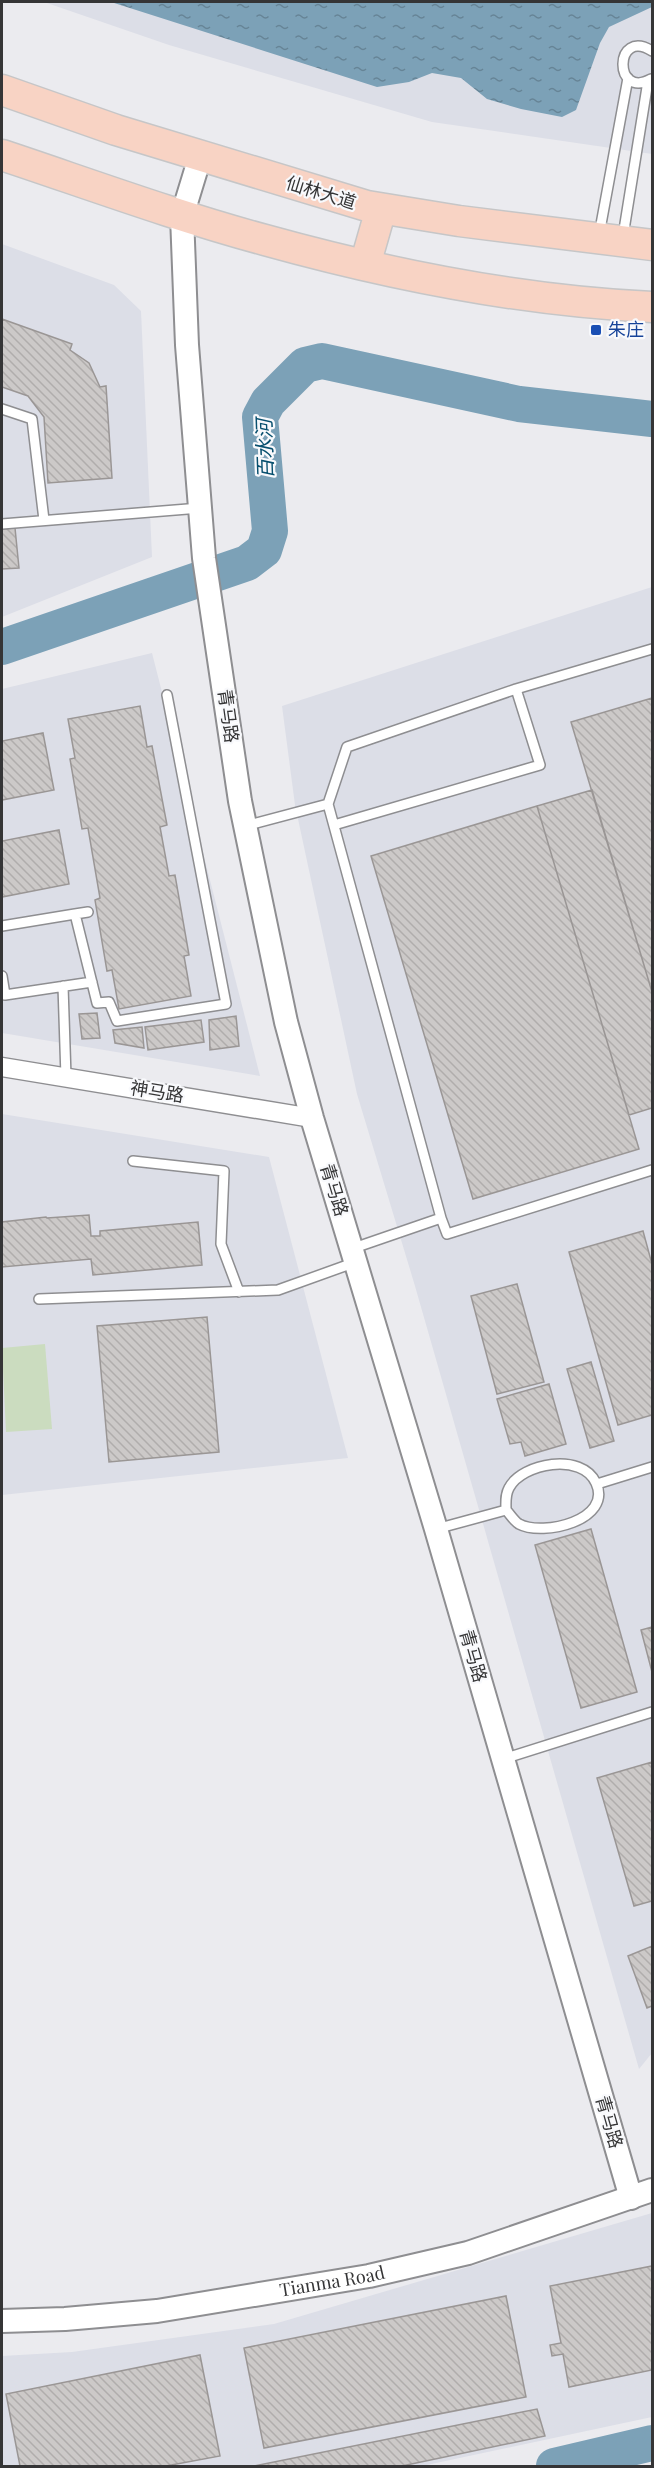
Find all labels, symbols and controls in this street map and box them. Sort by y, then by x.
street label: 仙林大道 [283,170,359,214]
place label: 朱庄 [608,317,644,341]
marker: 朱庄 [589,323,603,337]
water label: 百水河 [249,415,278,480]
street label: 青马路 [213,687,245,744]
street label: 神马路 [129,1075,186,1107]
street label: 青马路 [316,1160,354,1219]
street label: 青马路 [455,1626,493,1685]
street label: 青马路 [591,2092,629,2151]
street label: Tianma Road [278,2260,388,2302]

